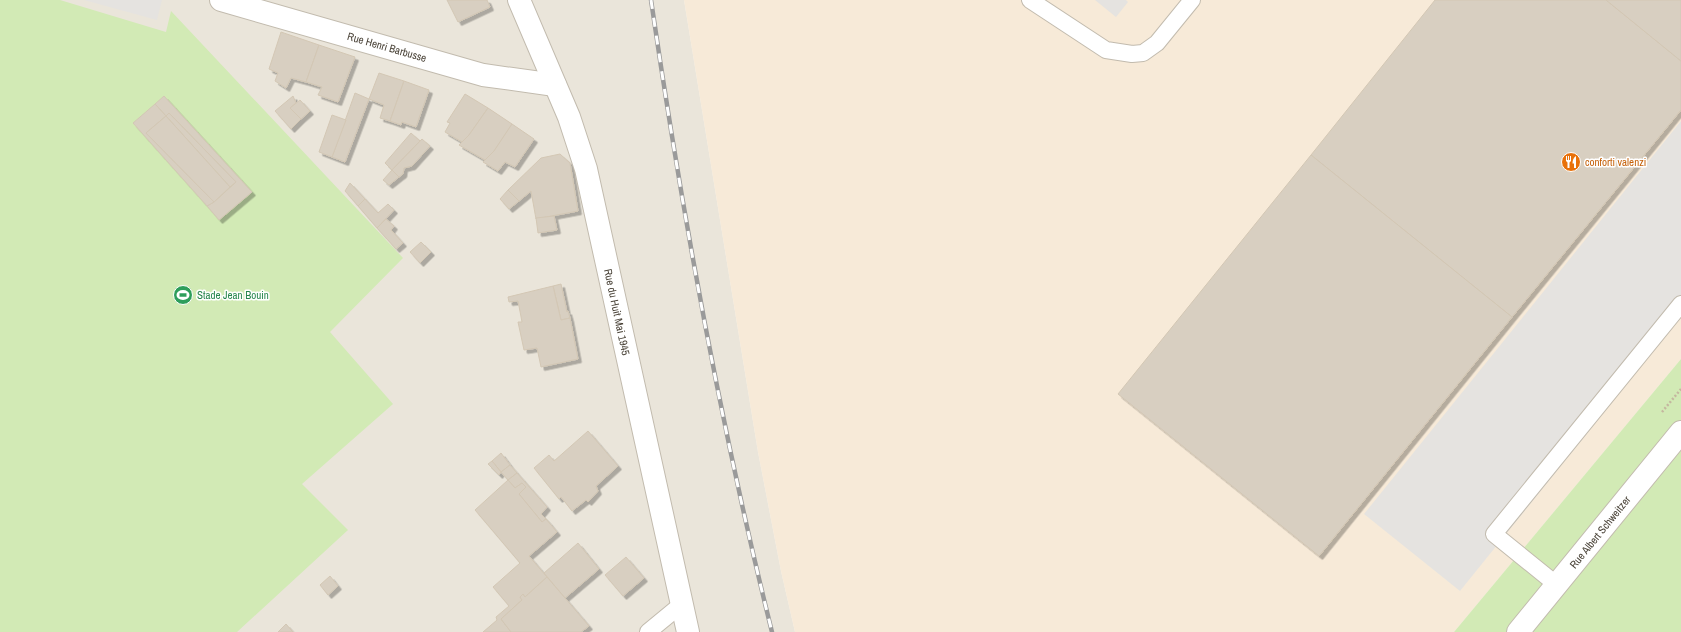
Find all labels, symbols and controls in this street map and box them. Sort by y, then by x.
street label: Rue Henri Barbusse [346,29,428,65]
restaurant icon: conforti valenzi [1560,151,1582,173]
place label: conforti valenzi [1585,155,1646,169]
street label: Rue du Huit Mai 1945 [601,267,633,357]
sports icon: Stade Jean Bouin [172,284,194,306]
place label: Stade Jean Bouin [197,288,269,302]
street label: Rue Albert Schweitzer [1566,493,1634,571]

